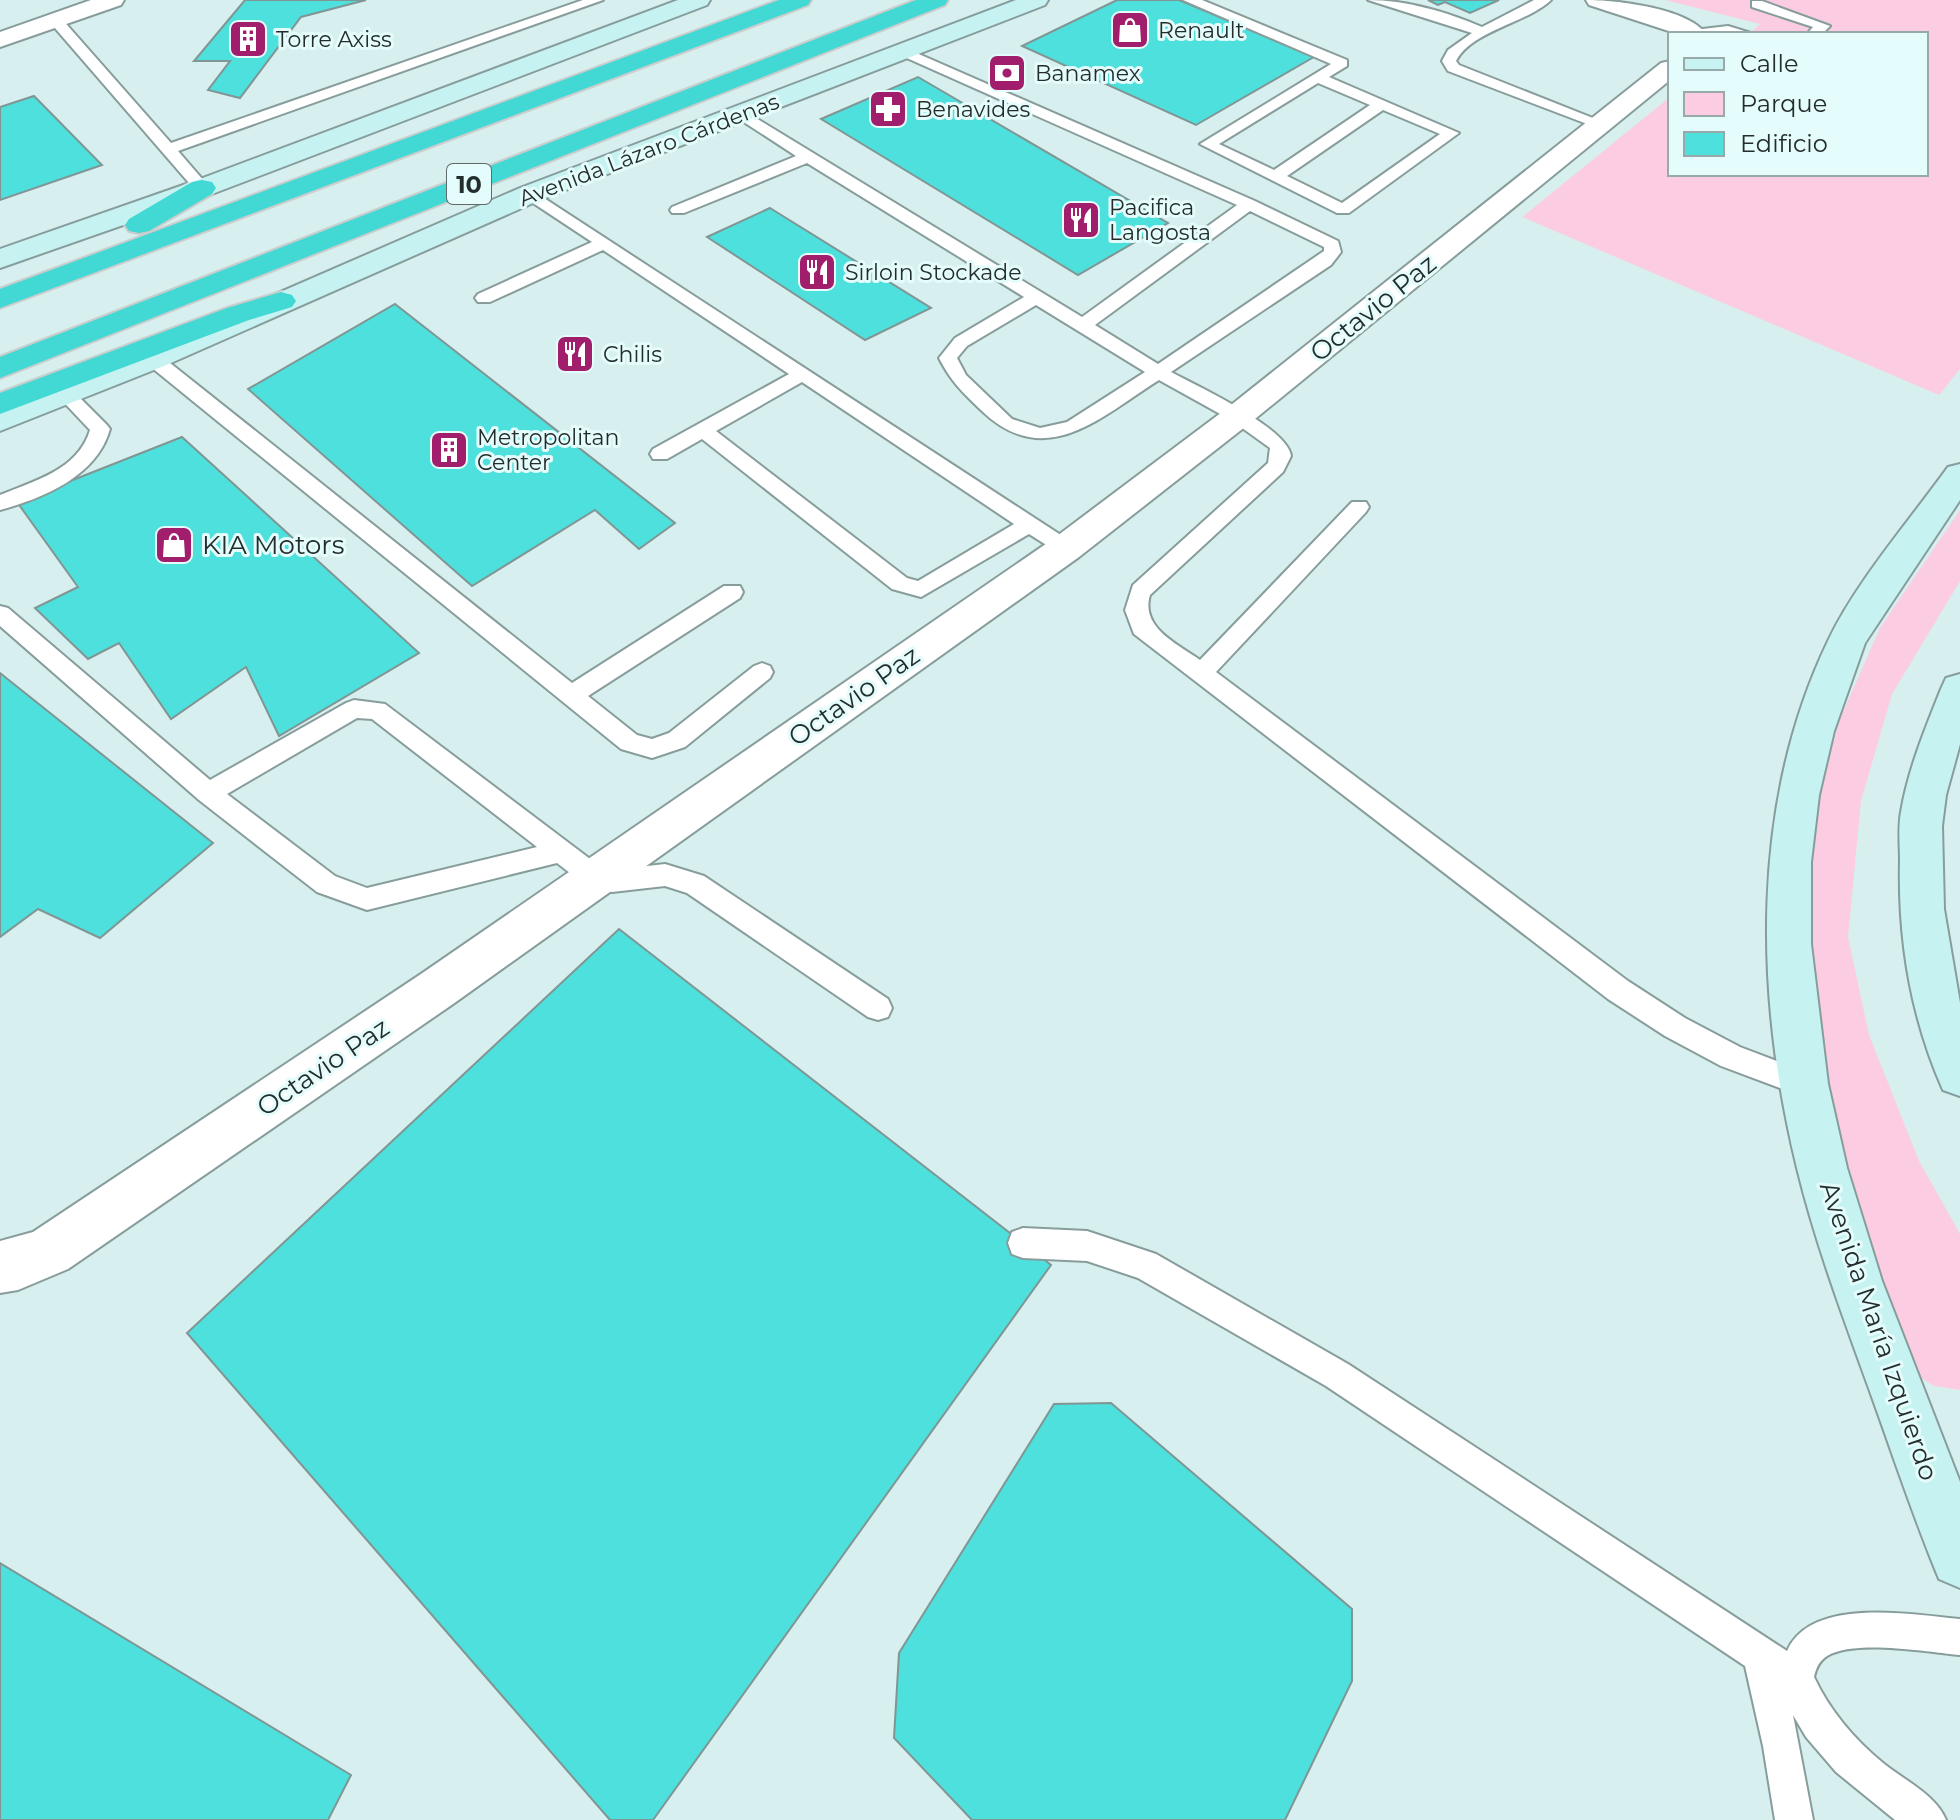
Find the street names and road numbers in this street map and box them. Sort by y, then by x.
street label: Avenida Lázaro Cárdenas [515,88,783,212]
road number: 10 [447,164,491,204]
street label: Octavio Paz [1304,247,1442,369]
street label: Octavio Paz [782,639,926,753]
street label: Octavio Paz [251,1011,395,1123]
street label: Avenida María Izquierdo [1813,1177,1945,1485]

